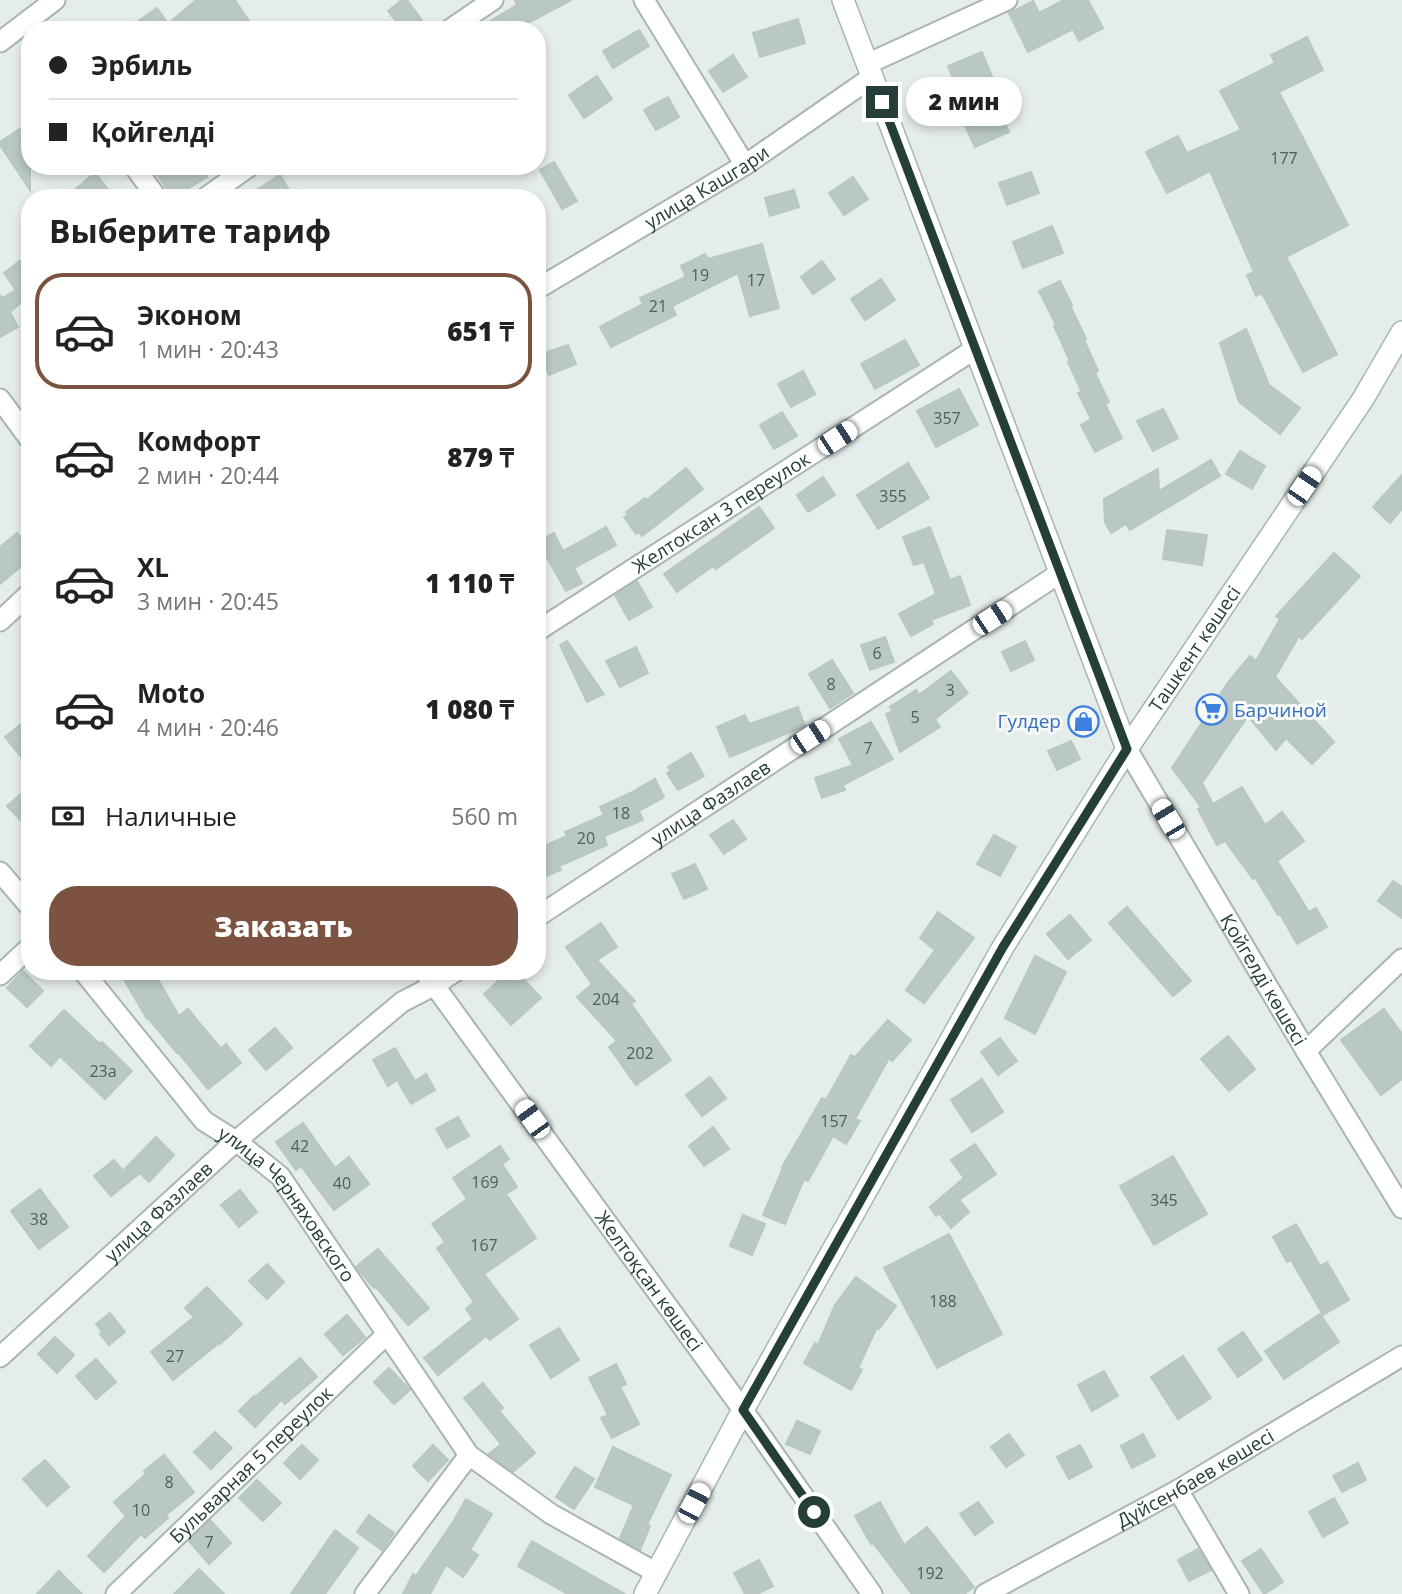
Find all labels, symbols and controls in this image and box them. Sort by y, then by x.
text: Эрбиль [91,47,192,83]
callout: 2 мин [906,78,1022,126]
text: 2 мин [929,85,999,117]
route end [866,86,898,118]
text: Қойгелді [91,114,215,150]
street label: улица Кашгари [640,139,774,235]
house number: 177 [1270,147,1298,169]
text: Выберите тариф [49,209,331,252]
house number: 19 [691,264,709,286]
house number: 17 [747,269,765,291]
house number: 21 [649,295,667,317]
text: Эконом [137,297,242,333]
icon: car [53,300,116,363]
text: 651 ₸ [447,313,514,349]
text: 1 мин · 20:43 [137,333,279,365]
house number: 357 [933,407,961,429]
car [814,418,861,458]
text: Комфорт [137,423,261,459]
icon: car [53,426,116,489]
text: 879 ₸ [447,439,514,475]
street label: Желтоксан 3 переулок [627,445,815,579]
text: 2 мин · 20:44 [137,459,279,491]
car [1284,463,1325,509]
house number: 355 [879,485,907,507]
text: XL [137,549,169,585]
icon: car [53,552,116,615]
text: 1 110 ₸ [425,565,514,601]
street label: Ташкент көшесі [1143,581,1246,717]
text: 3 мин · 20:45 [137,585,279,617]
car [969,598,1016,638]
house number: 6 [872,642,882,664]
house number: 8 [826,673,836,695]
text: Moto [137,675,205,711]
icon: car [53,678,116,741]
house number: 3 [945,679,955,701]
text: 1 080 ₸ [425,691,514,727]
supermarket icon: Барчиной [1194,693,1228,727]
place label: Барчиной [1234,697,1327,723]
shop icon: Гулдер [1067,704,1101,738]
house number: 5 [910,706,920,728]
place label: Гулдер [998,708,1061,734]
text: 4 мин · 20:46 [137,711,279,743]
car [787,717,834,757]
house number: 7 [863,737,873,759]
street label: улица Фазлаев [646,754,776,851]
car [1149,796,1188,842]
icon: cash [49,797,87,835]
text: Наличные [105,798,237,834]
text: 560 m [451,800,518,832]
house number: 18 [612,802,630,824]
house number: 20 [577,827,595,849]
button: Заказать [49,886,518,966]
street label: Қойгелді көшесі [1214,909,1313,1050]
house number: 204 [592,988,620,1010]
house number: 202 [626,1042,654,1064]
house number: 23а [89,1060,117,1082]
car [512,1096,553,1142]
house number: 157 [820,1110,848,1132]
street label: улица Черняховского [213,1120,361,1287]
house number: 42 [291,1135,309,1157]
street label: улица Фазлаев [99,1156,218,1268]
house number: 169 [471,1171,499,1193]
house number: 40 [333,1172,351,1194]
house number: 345 [1150,1189,1178,1211]
street label: Желтоқсан көшесі [589,1205,709,1356]
house number: 38 [30,1208,48,1230]
house number: 167 [470,1234,498,1256]
house number: 188 [929,1290,957,1312]
house number: 27 [166,1345,184,1367]
street label: Бульварная 5 переулок [164,1380,338,1549]
street label: Дүйсенбаев көшесі [1112,1423,1279,1534]
house number: 8 [164,1471,174,1493]
car [675,1480,714,1526]
route start [798,1496,830,1528]
house number: 10 [132,1499,150,1521]
house number: 7 [204,1531,214,1553]
house number: 192 [916,1562,944,1584]

